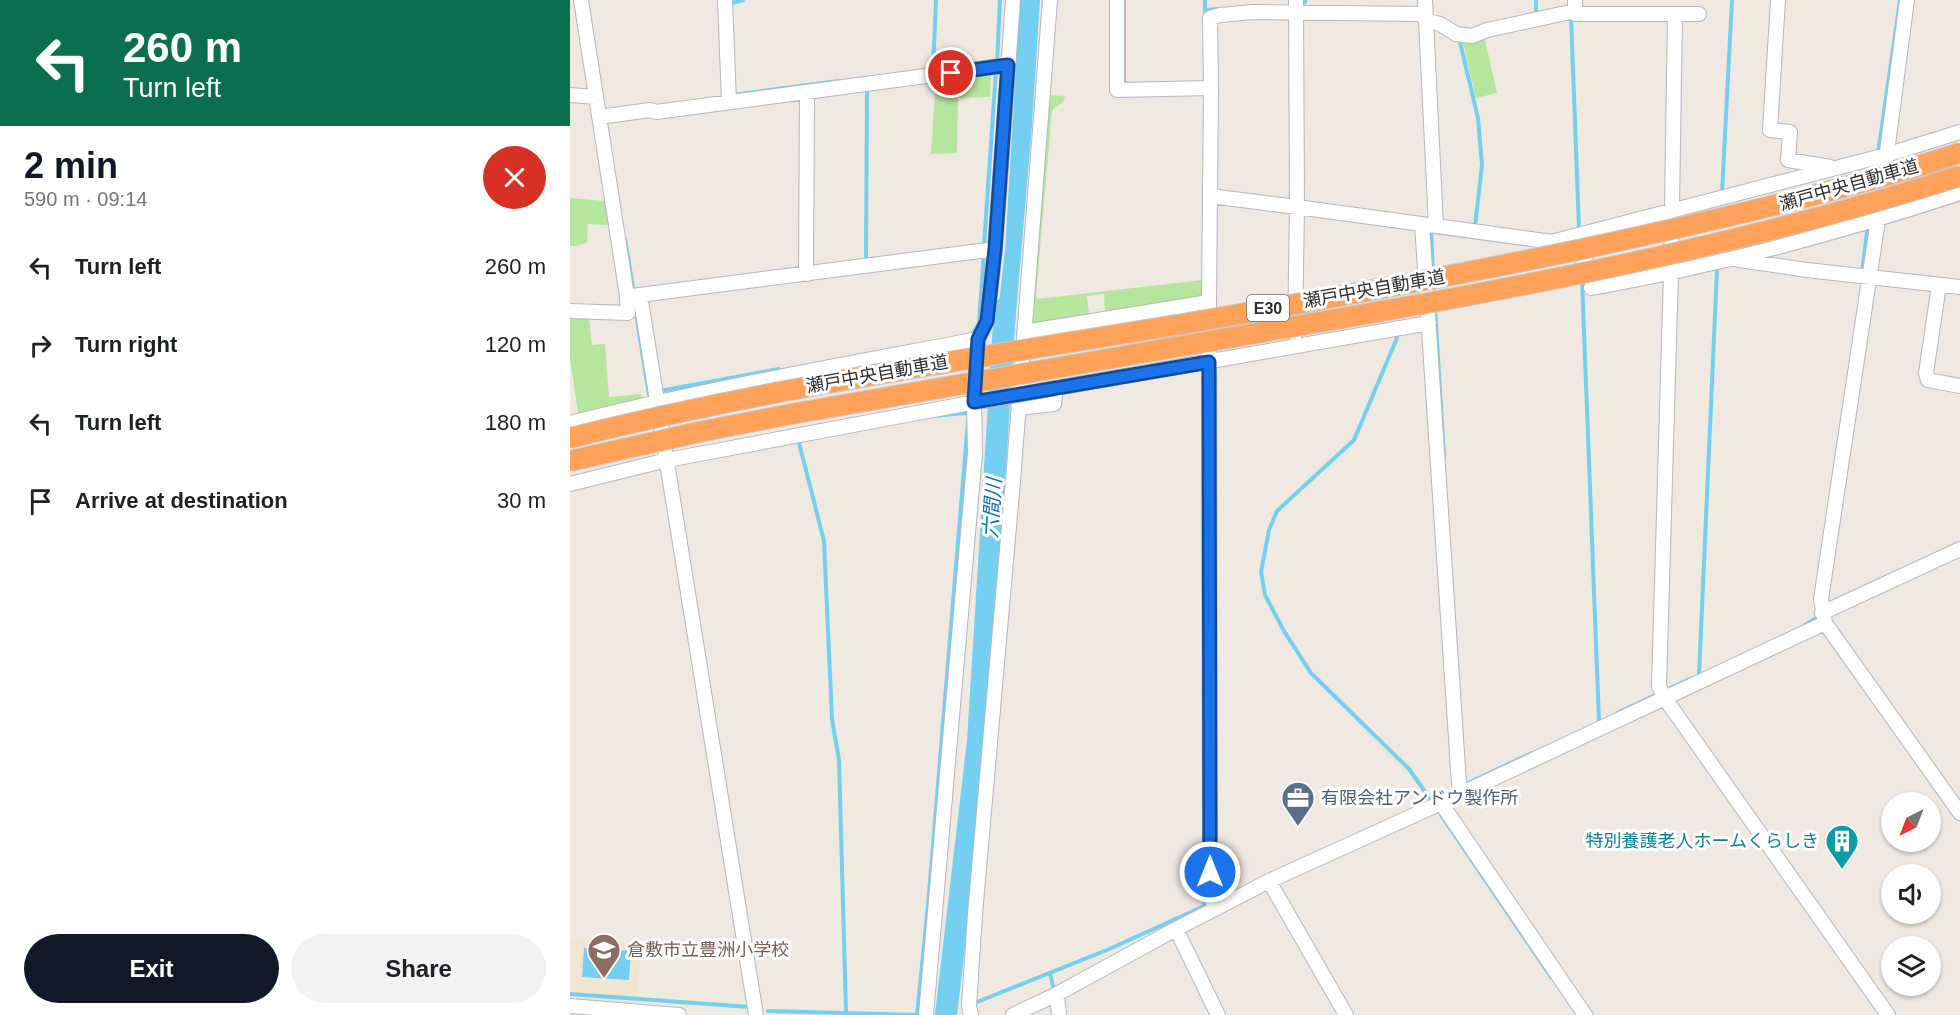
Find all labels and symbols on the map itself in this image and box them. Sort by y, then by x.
pin [925,47,976,98]
street label: 瀬戸中央自動車道 [1777,156,1921,214]
street label: 瀬戸中央自動車道 [1301,267,1447,311]
road number: E30 [1247,295,1289,321]
street label: 瀬戸中央自動車道 [804,352,950,396]
water label: 六間川 [979,475,1005,539]
office icon: 有限会社アンドウ製作所 [1280,780,1316,827]
place label: 有限会社アンドウ製作所 [1321,788,1518,808]
north arrow [1881,792,1941,852]
building icon: 特別養護老人ホームくらしき [1824,823,1860,870]
place label: 特別養護老人ホームくらしき [1586,831,1819,851]
position arrow [1178,840,1242,904]
school or university icon: 倉敷市立豊洲小学校 [586,932,622,979]
place label: 倉敷市立豊洲小学校 [627,940,789,960]

